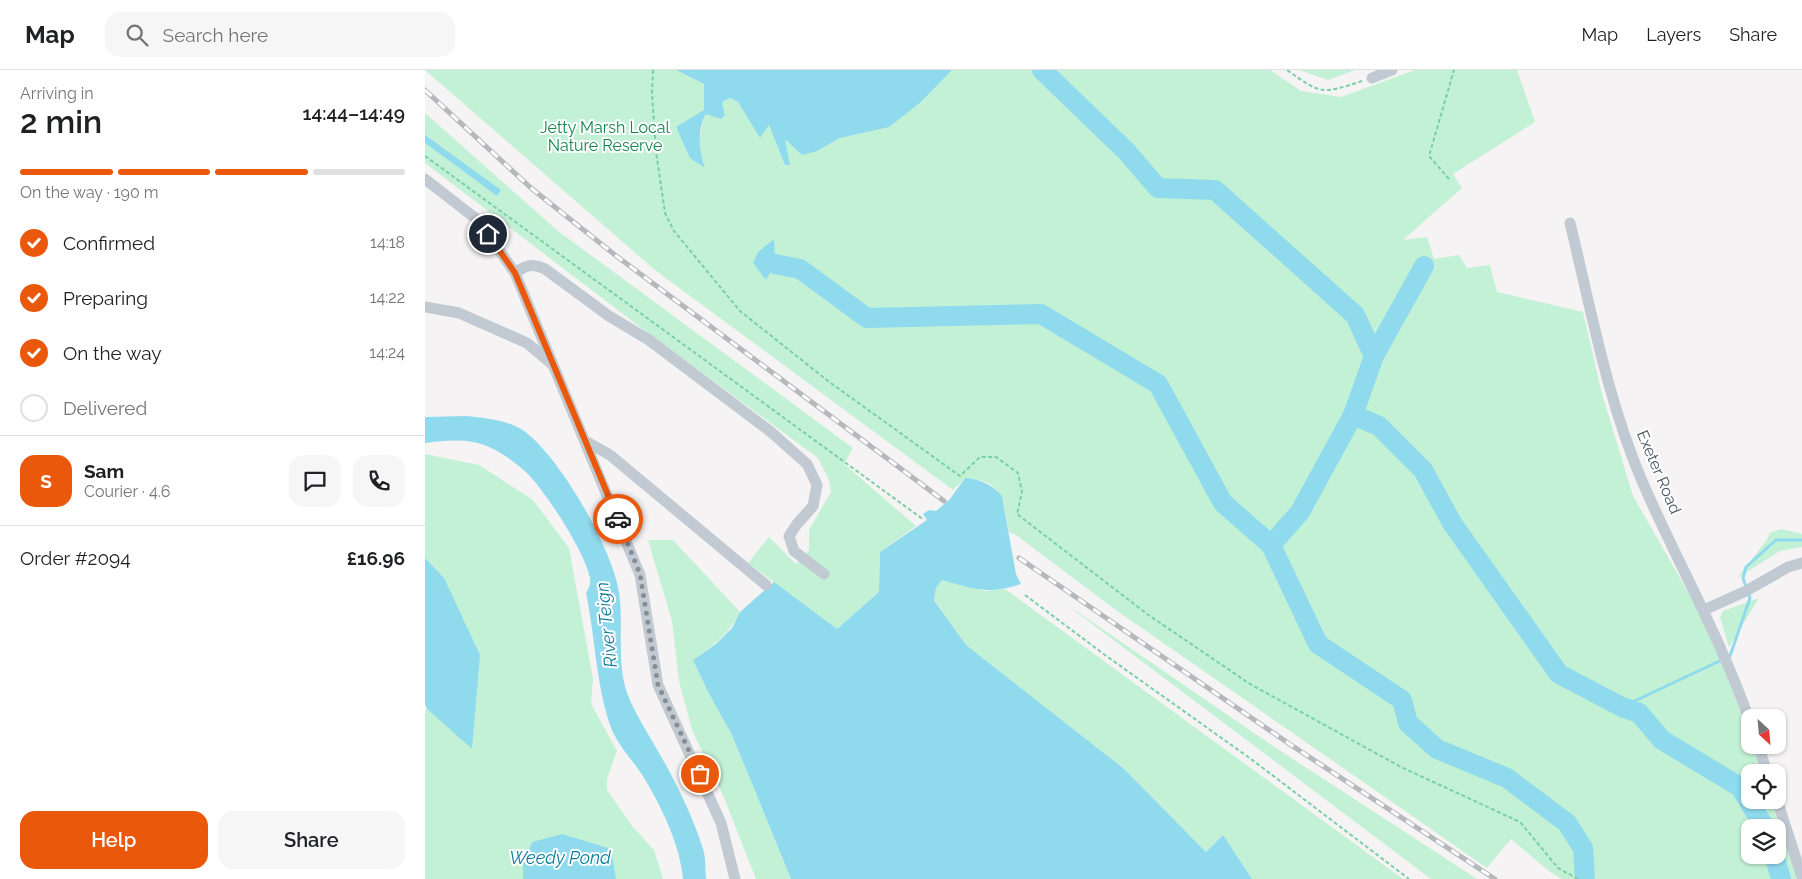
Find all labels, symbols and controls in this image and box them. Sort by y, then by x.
search box [105,12,455,57]
text: Map [25,20,75,49]
icon: search [123,21,151,49]
text: Search here [163,24,268,46]
text: Map [1582,24,1618,45]
text: Layers [1646,24,1701,45]
text: Share [1729,24,1777,45]
text: Arriving in [20,84,94,103]
text: 14:44–14:49 [303,102,405,124]
text: 2 min [20,103,102,140]
park label: Jetty Marsh Local Nature Reserve [540,118,671,155]
text: On the way · 190 m [20,183,159,202]
pin [467,213,509,255]
icon: home [474,220,502,248]
icon: check [20,229,48,257]
text: Confirmed [63,232,155,254]
text: 14:18 [370,233,405,252]
icon: check [20,284,48,312]
text: Preparing [63,287,148,309]
text: 14:22 [370,288,405,307]
icon: check [20,339,48,367]
text: On the way [63,342,162,364]
text: 14:24 [369,343,405,362]
text: Delivered [63,397,147,419]
street label: Exeter Road [1633,427,1685,517]
button: chat [289,455,341,507]
button: phone [353,455,405,507]
text: Sam [84,460,124,482]
text: S [40,470,52,492]
text: Courier · 4.6 [84,482,170,501]
courier [593,494,643,544]
icon: car [604,505,632,533]
text: Order #2094 [20,547,131,569]
text: £16.96 [347,547,405,569]
water label: River Teign [591,581,621,669]
north arrow [1741,709,1786,754]
map controls [1741,709,1786,864]
pin [679,753,721,795]
icon: bag [686,760,714,788]
button: locate [1741,764,1786,809]
button: Help [20,811,208,869]
button: Share [218,811,405,869]
button: layers [1741,819,1786,864]
water label: Weedy Pond [509,847,612,868]

